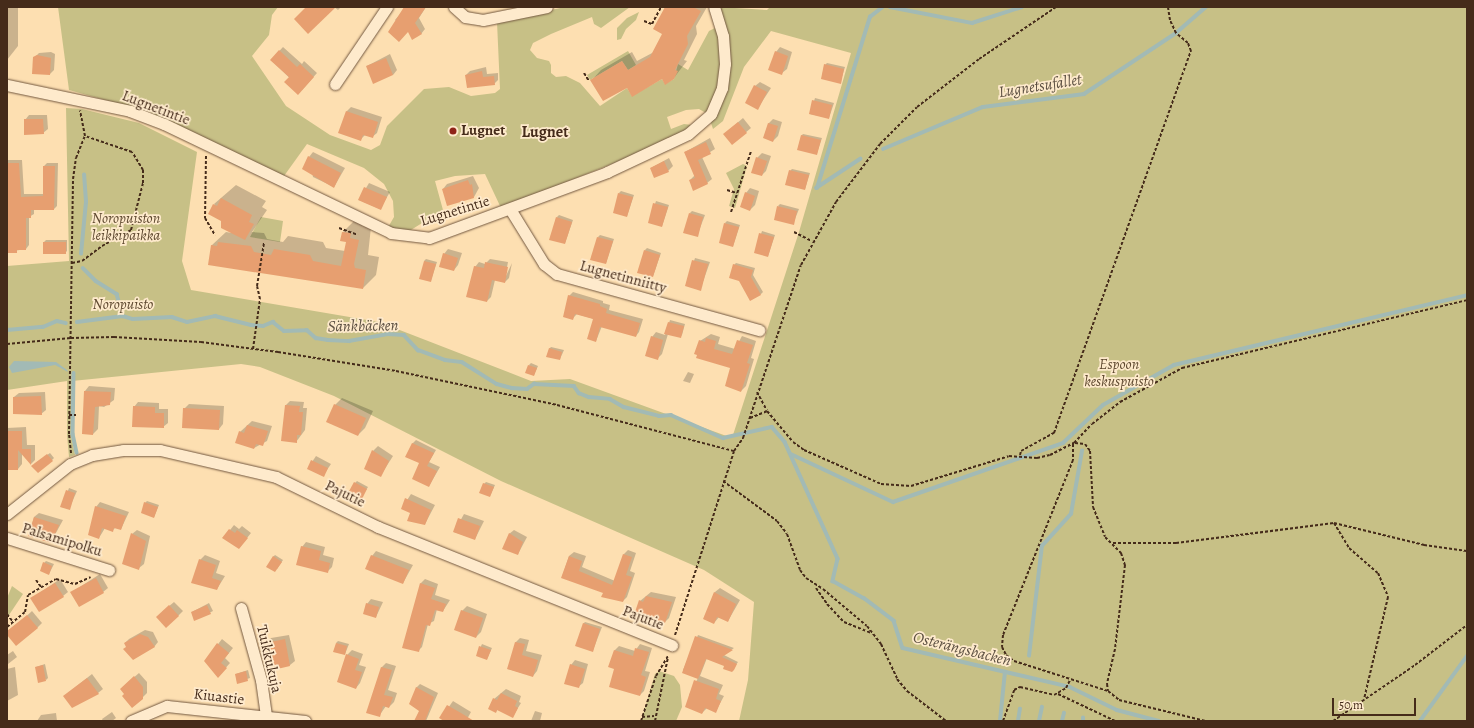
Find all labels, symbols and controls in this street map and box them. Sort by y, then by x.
water label: Lugnetsufallet [997,70,1083,102]
street label: Lugnetintie [119,87,193,129]
place label: Lugnet [461,122,505,140]
district label: Lugnet [521,122,569,142]
marker: Lugnet [448,126,458,136]
street label: Lugnetintie [418,192,492,230]
park label: Noropuiston leikkipaikka [92,209,160,244]
street label: Lugnetinniitty [578,257,668,297]
park label: Noropuisto [93,296,153,314]
water label: Sänkbäcken [327,316,399,336]
park label: Espoon keskuspuisto [1084,355,1154,390]
street label: Pajutie [322,477,368,511]
street label: Palsamipolku [20,519,104,561]
street label: Pajutie [620,602,666,634]
street label: Tuikkukuja [252,623,286,695]
water label: Osterängsbacken [911,628,1013,670]
street label: Kiuastie [193,685,245,709]
scale bar [1334,690,1418,716]
text: 50 m [1339,697,1363,713]

